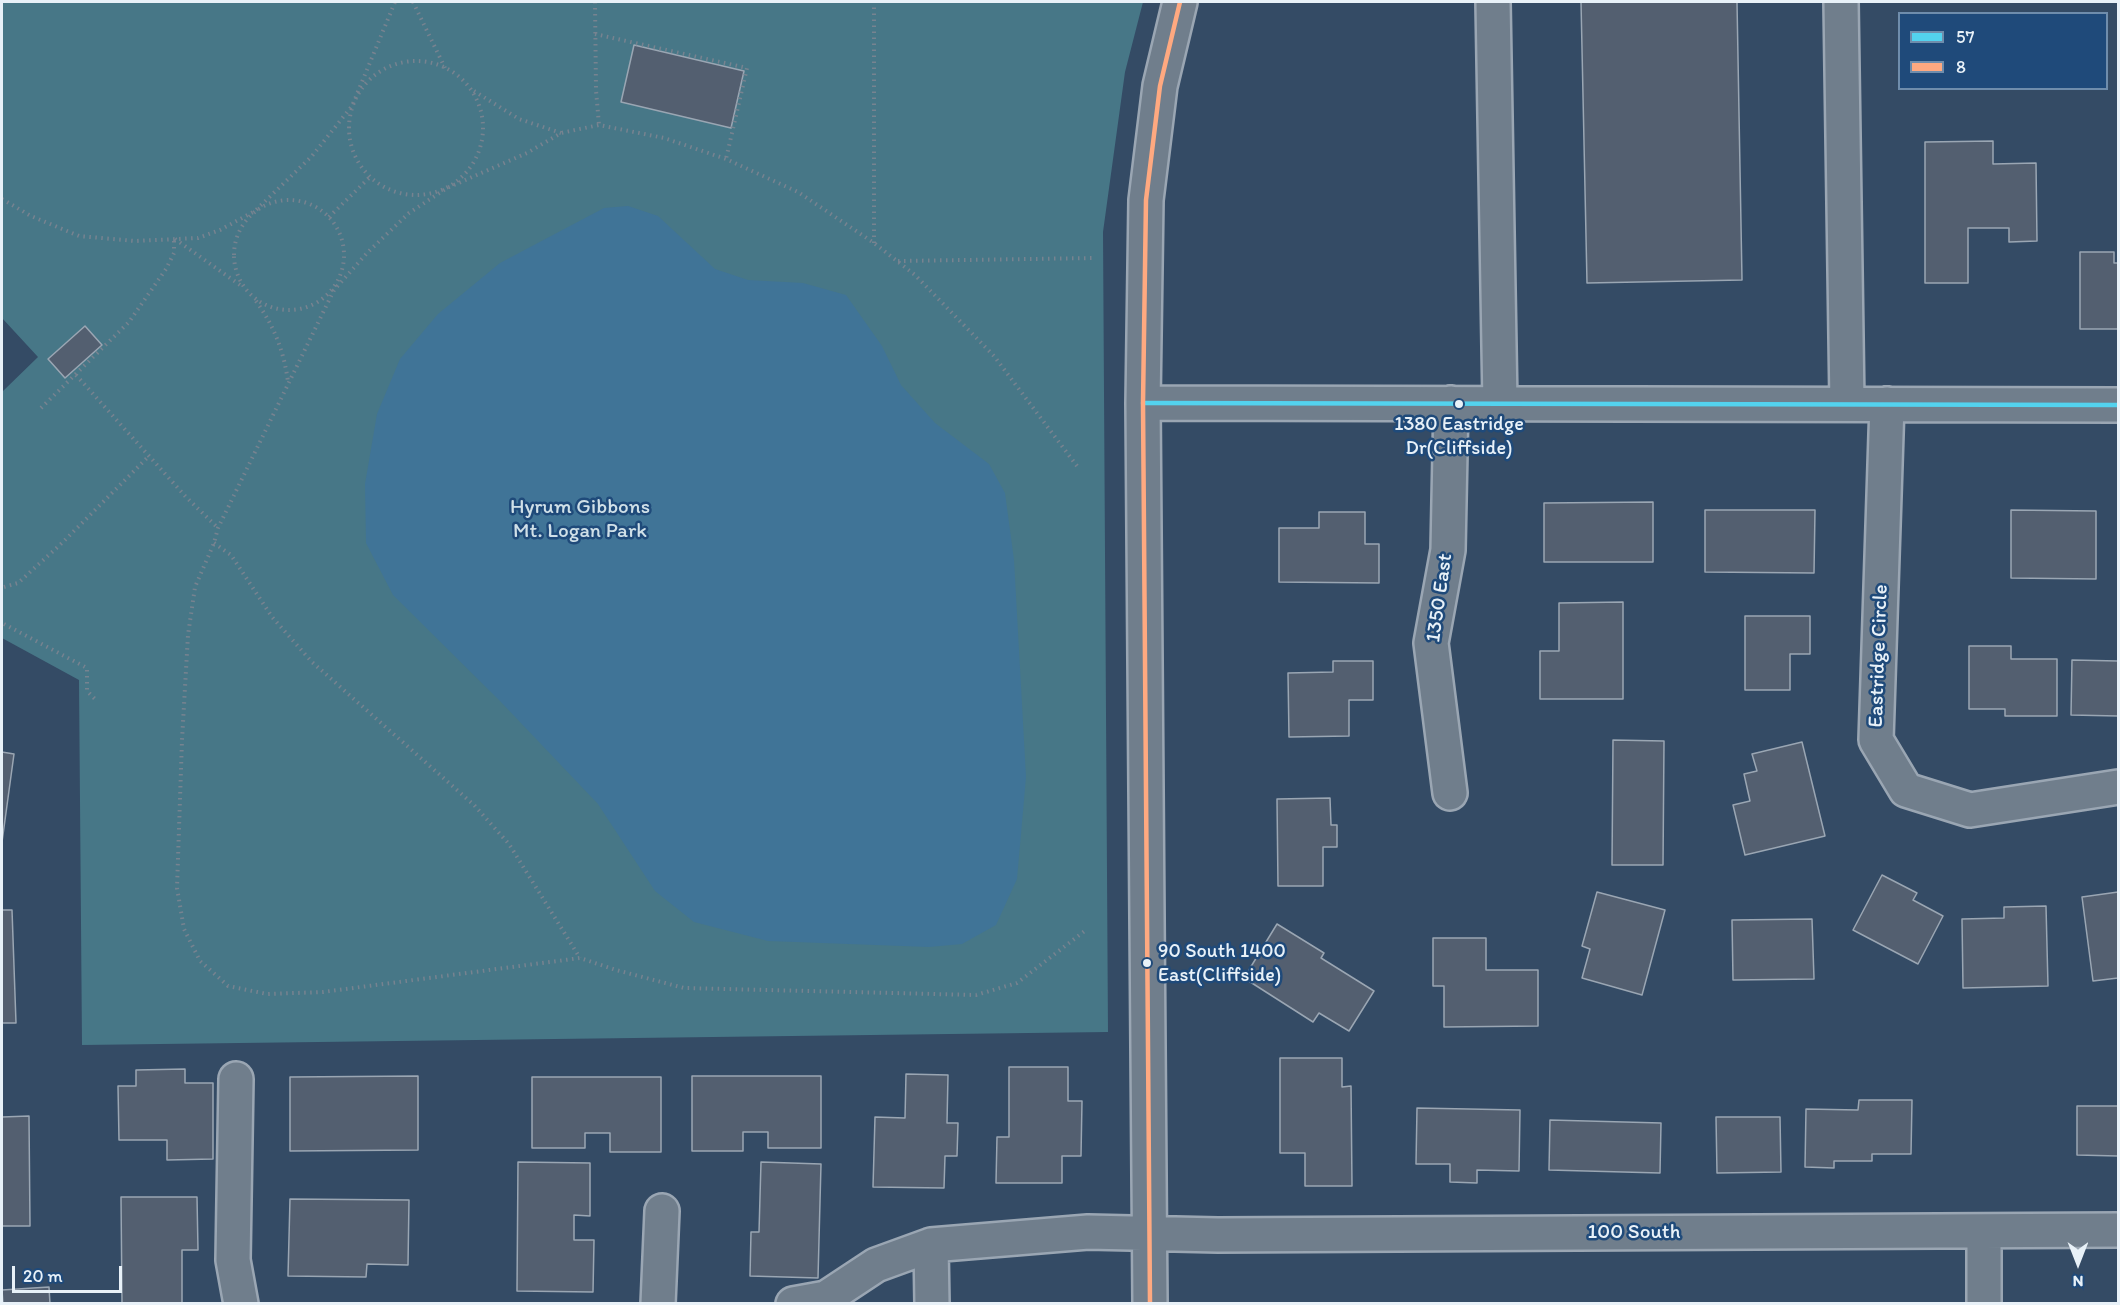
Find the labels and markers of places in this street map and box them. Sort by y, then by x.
marker: 1380 Eastridge Dr(Cliffside) [1453,398,1465,410]
place label: 1380 Eastridge Dr(Cliffside) [1394,413,1524,460]
place label: 90 South 1400 East(Cliffside) [1158,940,1286,987]
marker: 90 South 1400 East(Cliffside) [1141,957,1153,969]

